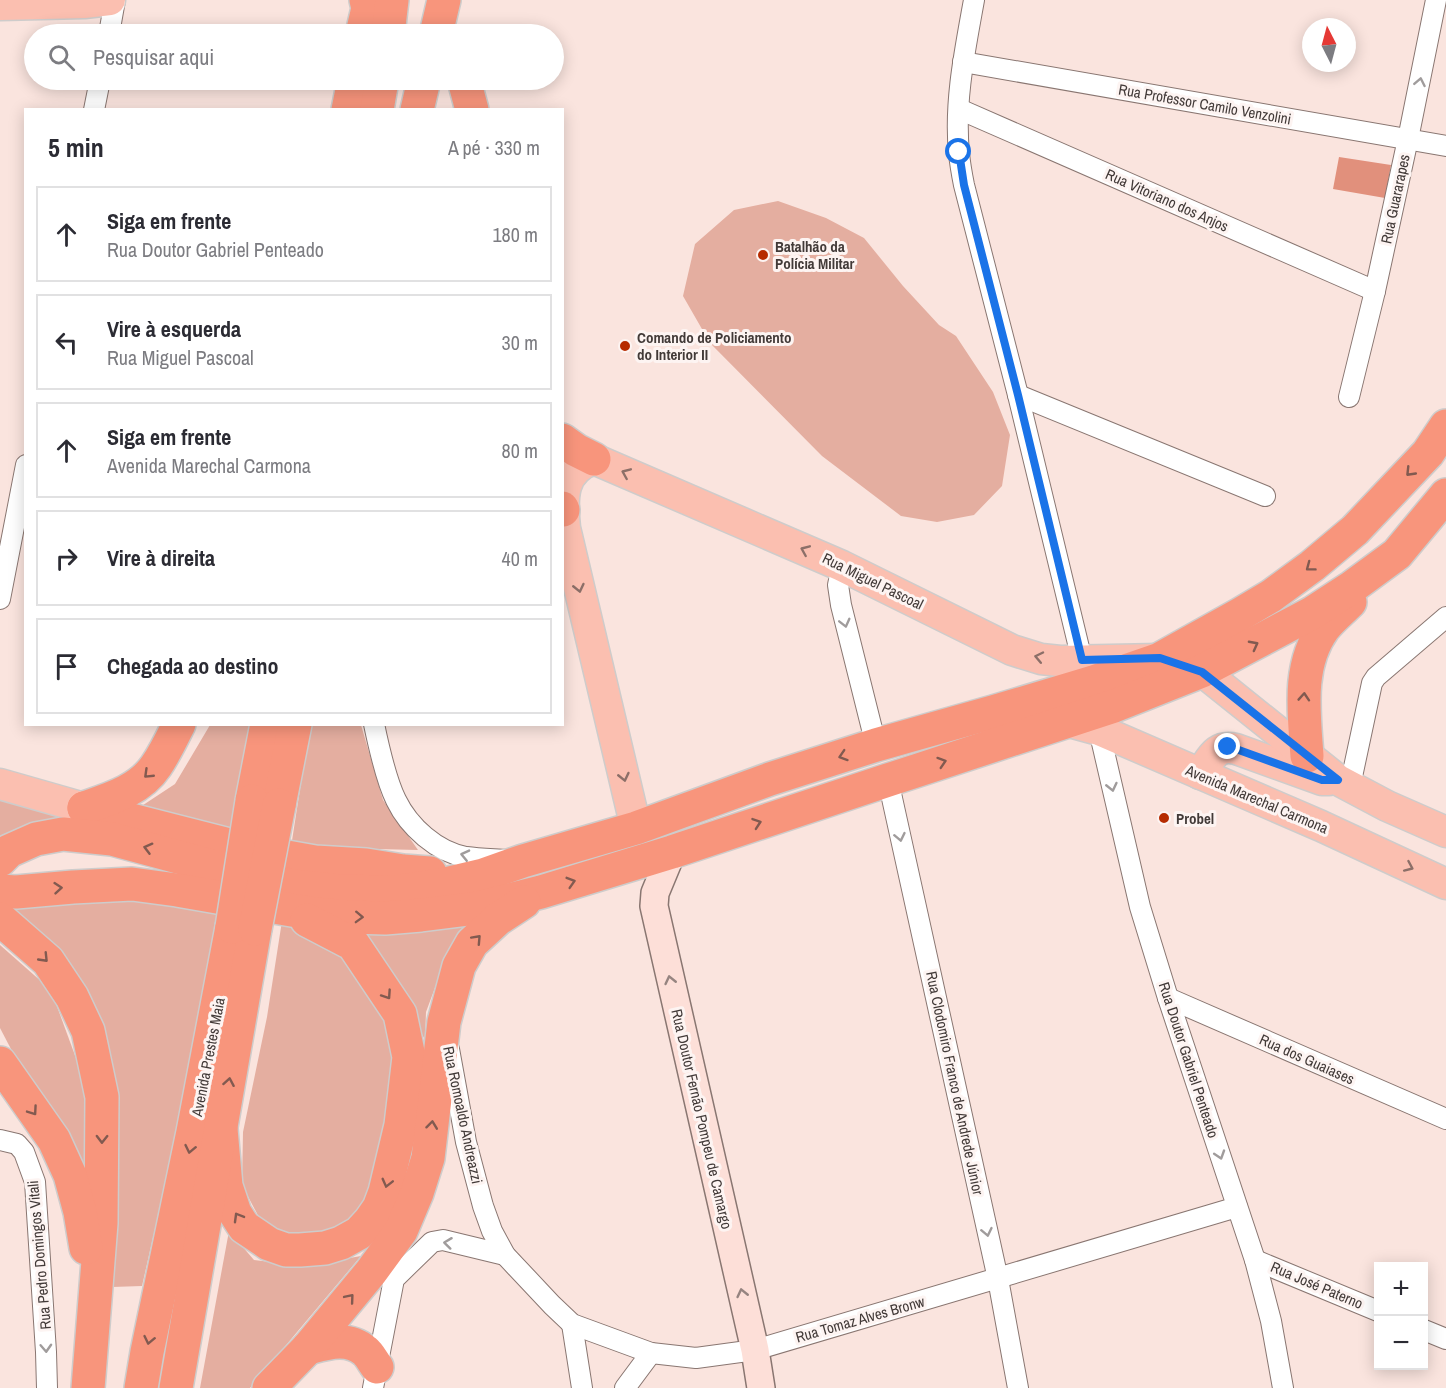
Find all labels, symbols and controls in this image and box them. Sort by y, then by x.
north arrow [1302,18,1356,72]
search box [24,24,564,90]
icon: search [45,41,78,74]
text: Pesquisar aqui [93,42,214,72]
one-way arrow [1413,77,1426,87]
street label: Rua Professor Camilo Venzolini [1117,78,1293,130]
text: 5 min [48,130,104,165]
text: A pé · 330 m [448,134,540,161]
route start [945,138,971,164]
street label: Rua Guararapes [1375,152,1415,246]
street label: Rua Vitoriano dos Anjos [1102,163,1232,237]
text: Siga em frente [107,206,231,236]
icon: ahead [50,218,83,251]
text: 180 m [492,221,538,248]
text: Rua Doutor Gabriel Penteado [107,236,324,263]
place label: Batalhão da Polícia Militar [775,236,855,274]
marker: Batalhão da Polícia Militar [756,248,770,262]
text: Vire à esquerda [107,314,241,344]
icon: left [50,326,83,359]
place label: Comando de Policiamento do Interior II [637,327,791,365]
text: 30 m [502,329,538,356]
marker: Comando de Policiamento do Interior II [618,339,632,353]
text: Rua Miguel Pascoal [107,344,254,371]
text: Siga em frente [107,422,231,452]
icon: ahead [50,434,83,467]
text: 80 m [502,437,538,464]
text: Avenida Marechal Carmona [107,452,311,479]
one-way arrow [1406,465,1417,476]
one-way arrow [621,468,632,480]
icon: right [50,542,83,575]
text: Vire à direita [107,543,215,573]
text: 40 m [502,545,538,572]
one-way arrow [800,545,811,557]
street label: Rua Miguel Pascoal [819,547,927,615]
one-way arrow [1305,560,1316,571]
one-way arrow [571,582,584,592]
one-way arrow [838,618,851,628]
one-way arrow [1248,640,1259,652]
icon: arrive [50,650,83,683]
text: Chegada ao destino [107,651,278,681]
one-way arrow [1034,652,1044,665]
one-way arrow [1297,693,1310,702]
route end [1214,733,1240,759]
one-way arrow [838,748,849,761]
one-way arrow [936,757,947,769]
street label: Avenida Marechal Carmona [1182,759,1332,839]
one-way arrow [145,767,155,778]
one-way arrow [616,772,629,782]
one-way arrow [1105,781,1118,791]
place label: Probel [1176,808,1214,829]
marker: Probel [1157,811,1171,825]
one-way arrow [751,818,762,831]
one-way arrow [893,831,906,841]
one-way arrow [143,843,153,856]
one-way arrow [460,849,470,862]
one-way arrow [1403,860,1414,872]
one-way arrow [565,877,576,889]
one-way arrow [54,882,63,895]
one-way arrow [355,911,364,924]
one-way arrow [470,935,481,946]
one-way arrow [36,951,47,962]
street label: Rua Clodomiro Franco de Andrede Júnior [921,969,989,1197]
one-way arrow [665,975,678,985]
street label: Rua Doutor Gabriel Penteado [1154,979,1224,1141]
one-way arrow [380,988,391,999]
street label: Avenida Prestes Maia [186,996,230,1119]
street label: Rua Doutor Fernão Pompeu de Camargo [666,1007,738,1231]
street label: Rua dos Guaiases [1256,1029,1358,1089]
street label: Rua Romoaldo Andreazzi [438,1044,488,1186]
one-way arrow [222,1077,235,1087]
one-way arrow [26,1105,37,1116]
one-way arrow [425,1121,437,1130]
one-way arrow [95,1134,108,1143]
one-way arrow [184,1144,197,1154]
one-way arrow [1213,1149,1226,1160]
one-way arrow [382,1177,394,1188]
street label: Rua Pedro Domingos Vitali [22,1180,56,1330]
one-way arrow [234,1213,246,1223]
one-way arrow [980,1227,993,1237]
one-way arrow [443,1237,453,1249]
street label: Rua José Paterno [1268,1256,1367,1314]
map controls [1374,1262,1428,1370]
button: + [1374,1262,1428,1316]
one-way arrow [736,1288,749,1298]
street label: Rua Tomaz Alves Bronw [793,1291,927,1347]
one-way arrow [342,1294,353,1305]
button: − [1374,1316,1428,1370]
one-way arrow [144,1335,157,1345]
one-way arrow [39,1343,52,1352]

